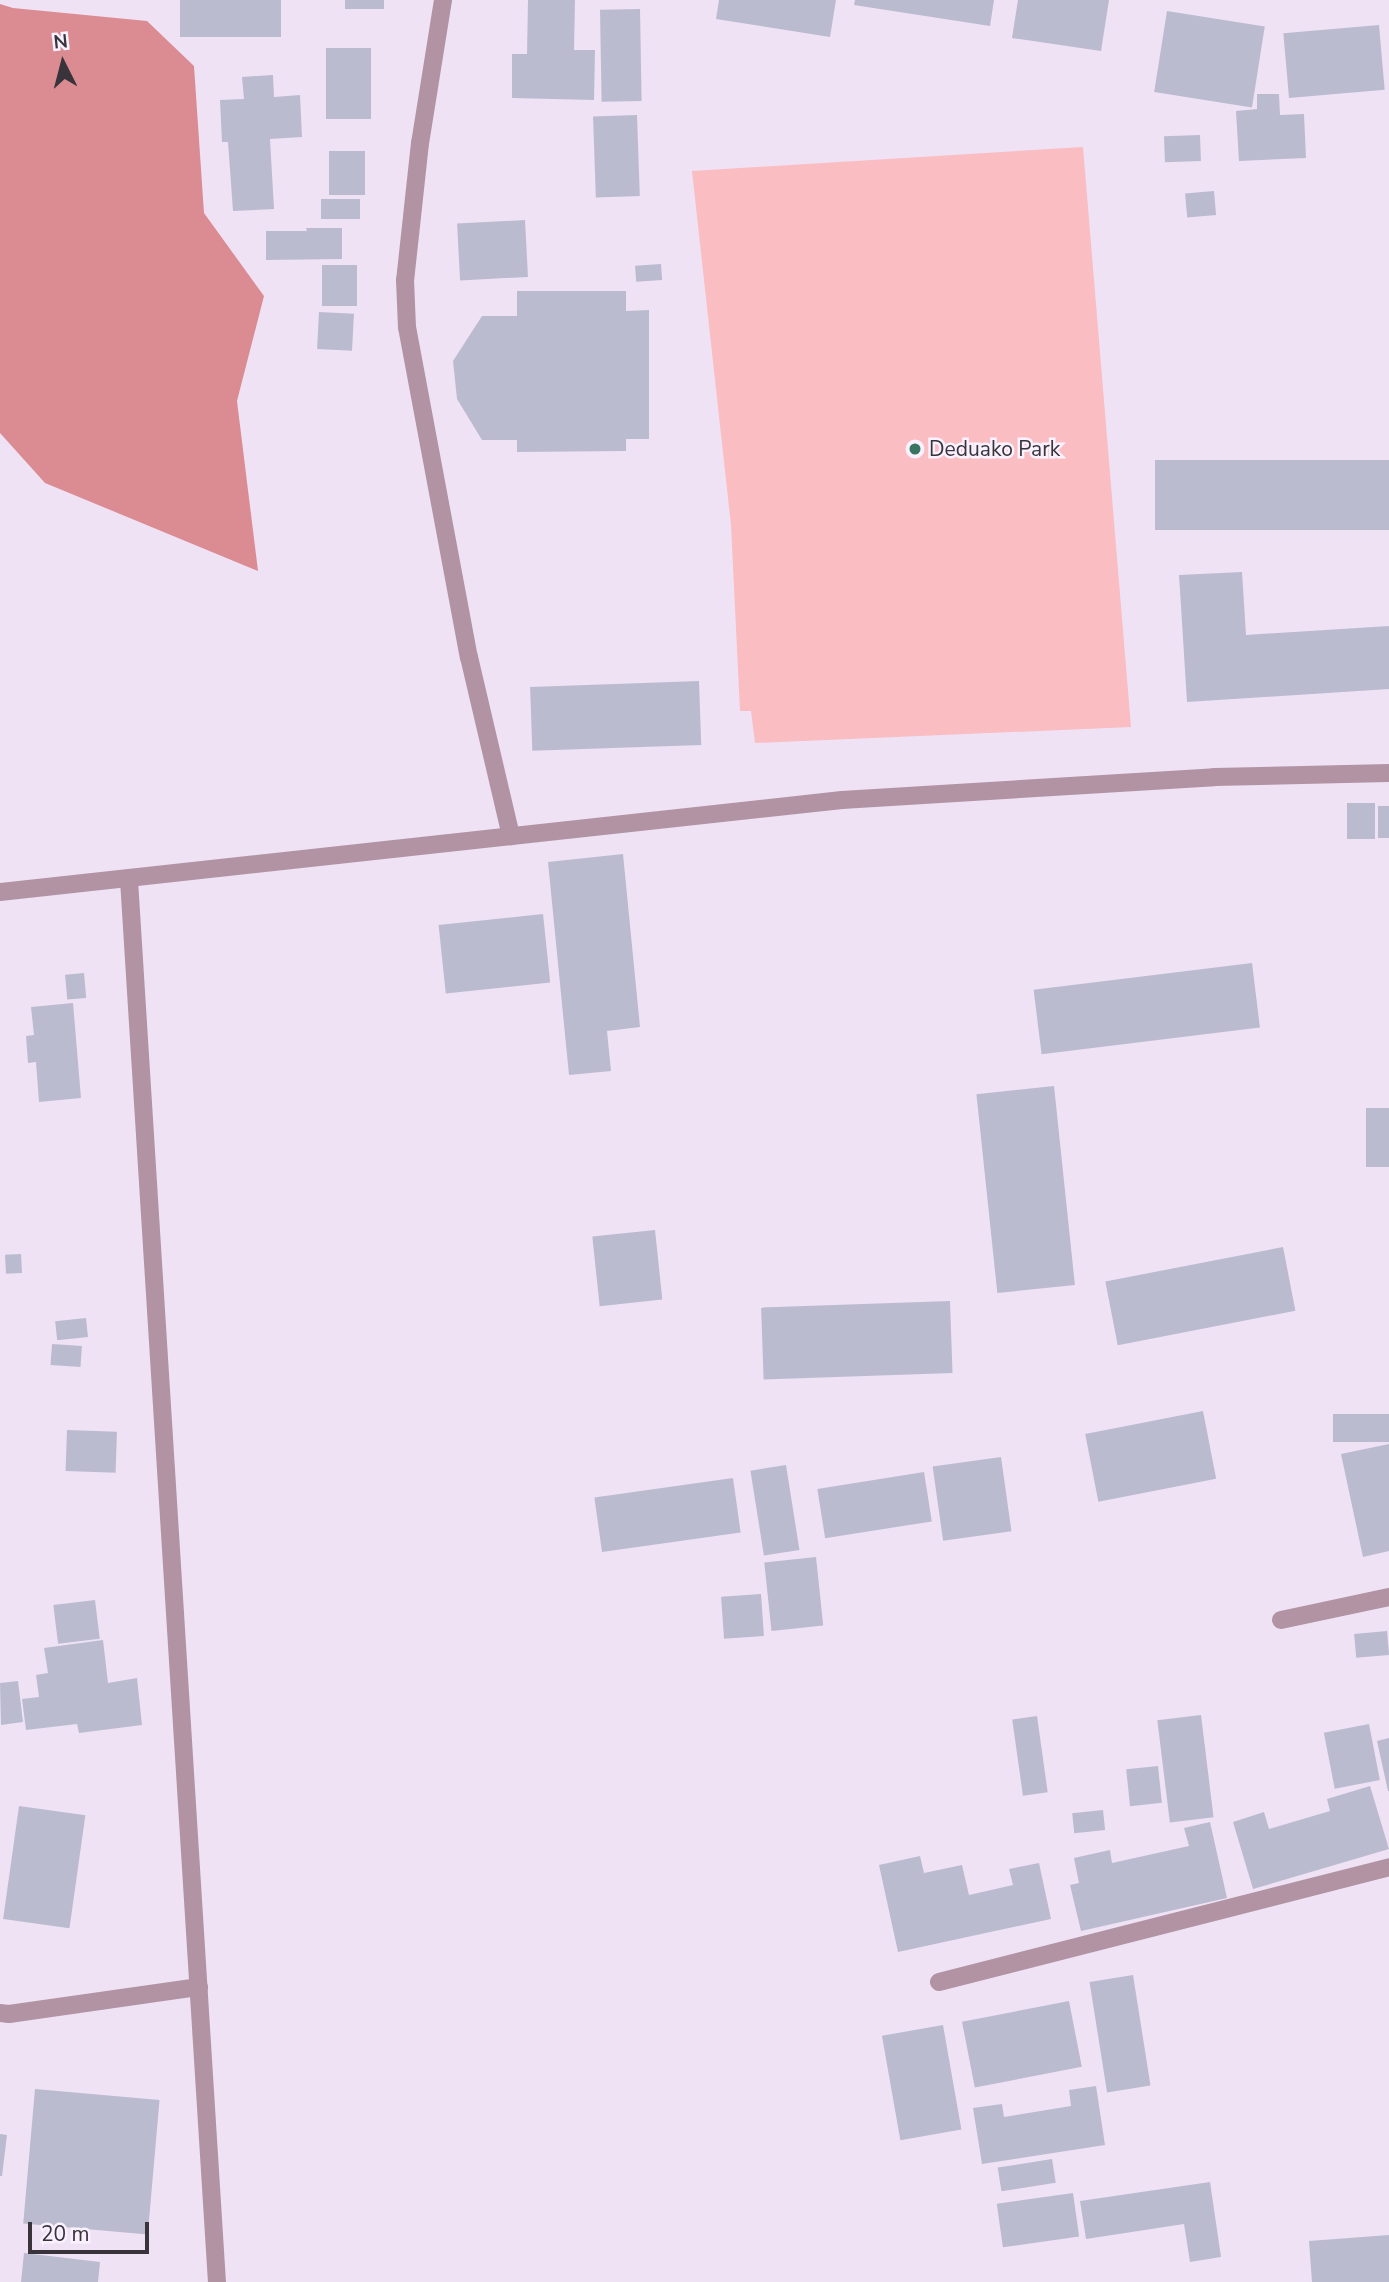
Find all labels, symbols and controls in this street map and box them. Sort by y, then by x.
north arrow [28,28,98,98]
text: N [52,28,69,56]
place label: Deduako Park [929,436,1060,462]
marker: Deduako Park [907,441,923,457]
scale bar [32,2208,152,2252]
text: 20 m [41,2220,90,2248]

